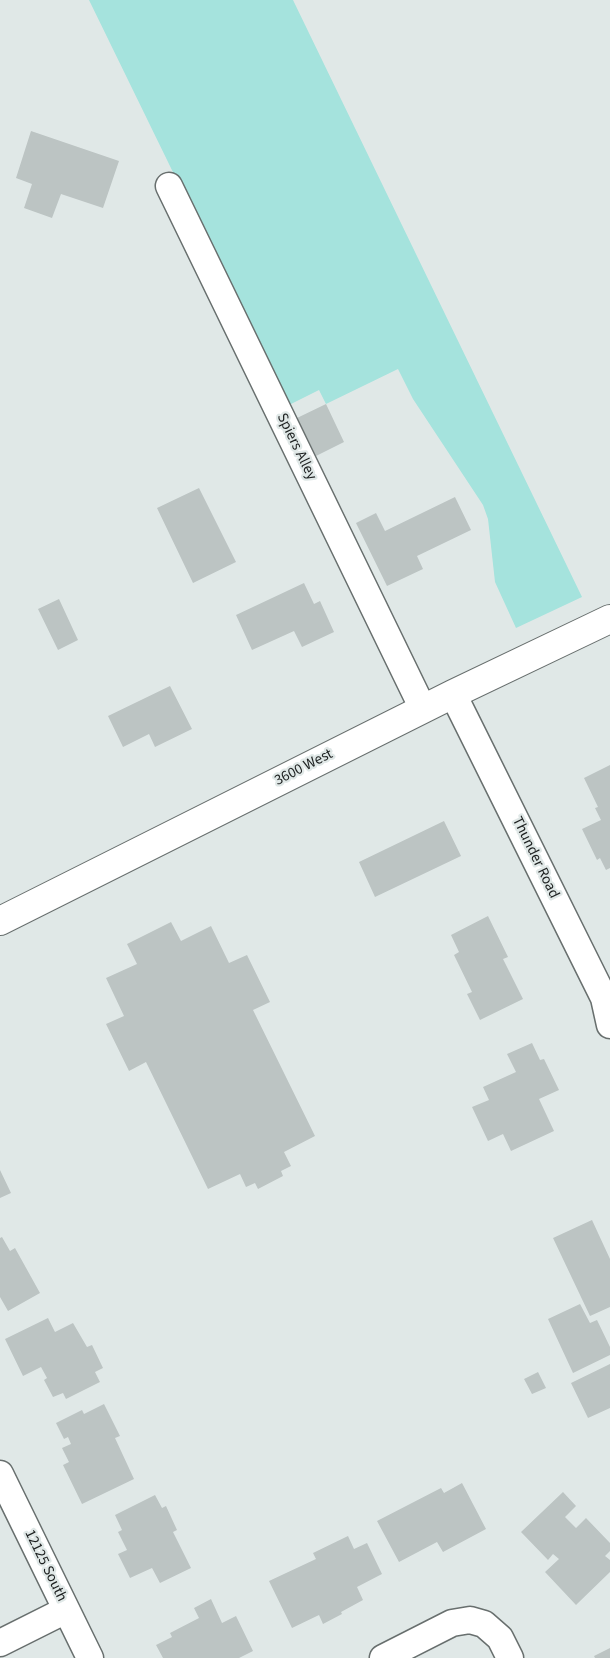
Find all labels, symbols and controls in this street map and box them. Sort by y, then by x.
street label: Spiers Alley [272,411,320,483]
street label: 3600 West [272,746,336,790]
street label: Thunder Road [507,814,563,902]
street label: 12125 South [20,1527,70,1605]

